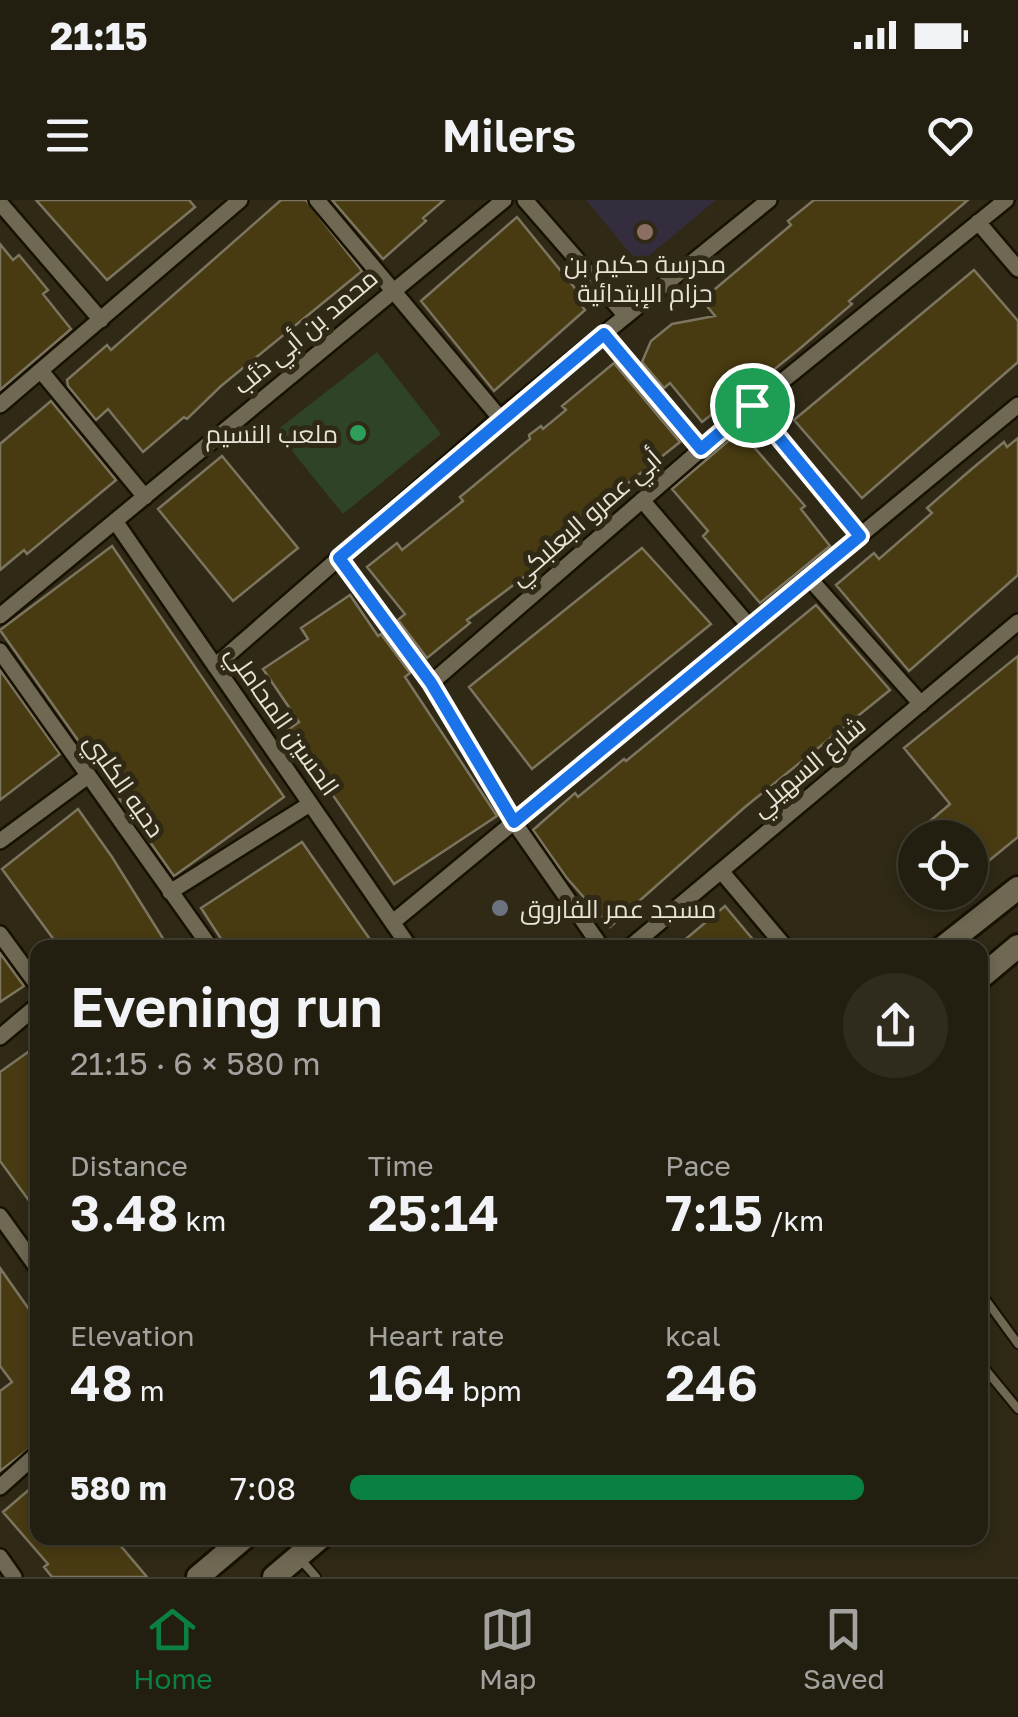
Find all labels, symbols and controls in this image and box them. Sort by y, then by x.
text: 21:15 [50,13,148,58]
icon: menu [40,108,95,163]
text: Milers [442,108,576,162]
icon: heart [923,108,978,163]
marker: مدرسة حكيم بن حزام الإبتدائية [634,221,656,243]
place label: مدرسة حكيم بن حزام الإبتدائية [564,248,726,311]
street label: محمد بن أبي ذئب [226,262,387,404]
pin [710,363,795,448]
icon: arrive [725,378,780,433]
place label: ملعب النسيم [205,418,338,452]
marker: ملعب النسيم [347,422,369,444]
street label: أبي عمرو البعلبكي [503,443,671,595]
street label: الحسين المحاملي [216,639,346,804]
street label: شارع السهيلي [744,709,875,827]
street label: دحيه الكلبي [74,727,172,846]
map controls [898,820,988,910]
button: locate [898,820,988,910]
place label: مسجد عمر الفاروق [520,893,716,925]
marker: مسجد عمر الفاروق [489,897,511,919]
text: Evening run [70,973,383,1039]
button: share [843,973,948,1078]
text: 21:15 · 6 × 580 m [70,1044,321,1082]
text: Distance [70,1149,188,1182]
text: Time [368,1149,434,1182]
text: Pace [665,1149,731,1182]
text: 3.48 [70,1182,179,1242]
text: 25:14 [368,1182,500,1242]
text: 7:15 [665,1182,763,1242]
text: km [179,1204,226,1237]
text: /km [763,1204,824,1237]
text: Elevation [70,1319,195,1352]
text: Heart rate [368,1319,504,1352]
text: kcal [665,1319,721,1352]
text: 48 [70,1352,133,1412]
text: 164 [368,1352,455,1412]
text: 246 [665,1352,758,1412]
text: m [133,1374,165,1407]
text: bpm [455,1374,522,1407]
text: 580 m [70,1469,167,1507]
text: 7:08 [230,1469,296,1507]
tab: Home [133,1602,212,1695]
tab: Map [479,1602,536,1695]
tab: Saved [803,1602,885,1695]

